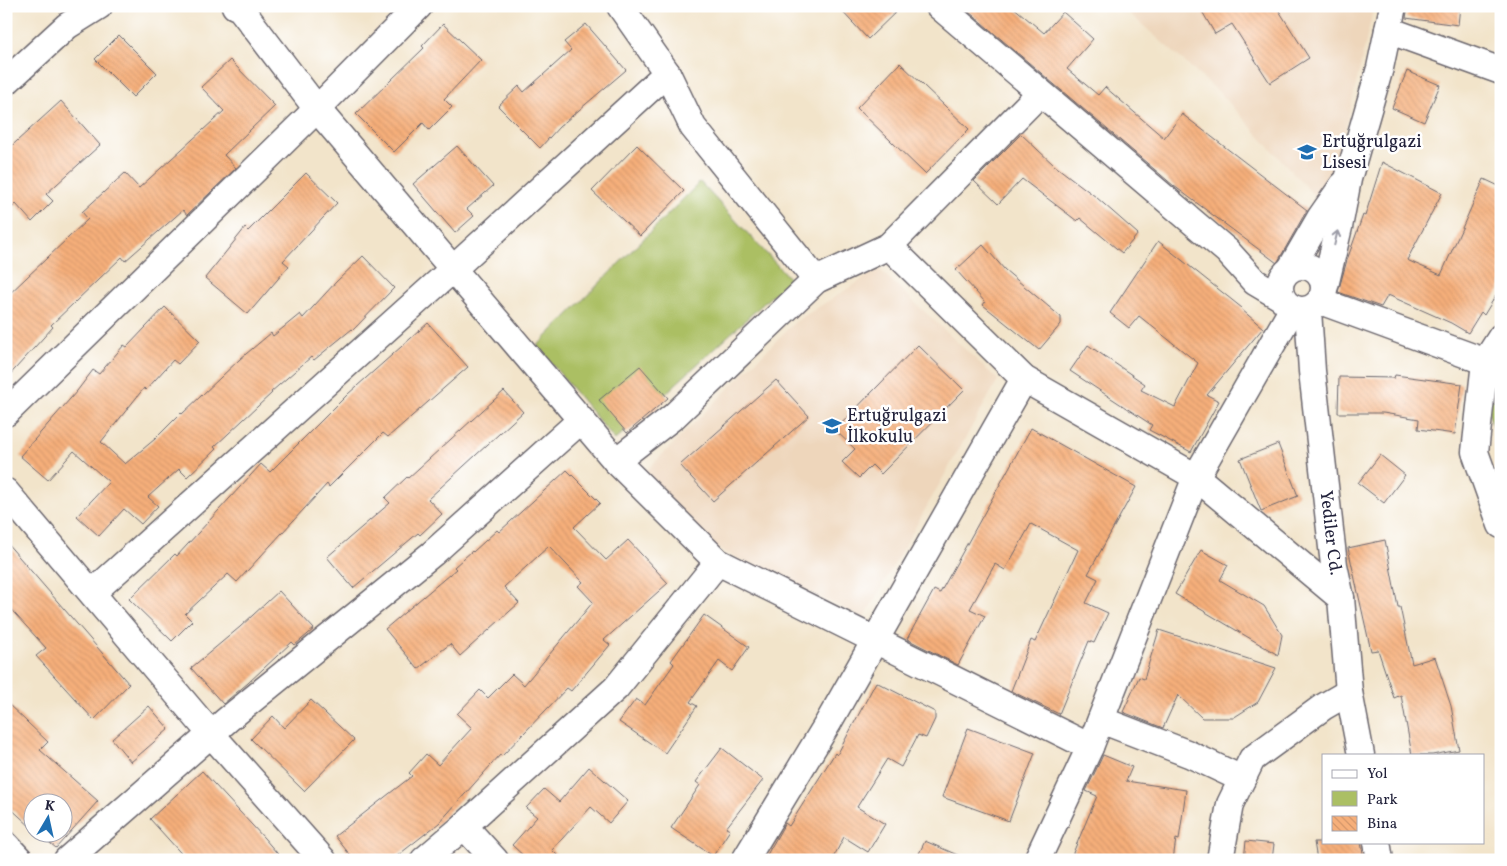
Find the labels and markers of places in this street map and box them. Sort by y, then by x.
place label: Ertuğrulgazi Lisesi [1322,130,1422,176]
school or university icon: Ertuğrulgazi Lisesi [1296,141,1318,163]
place label: Ertuğrulgazi İlkokulu [847,404,947,450]
school or university icon: Ertuğrulgazi İlkokulu [821,415,843,437]

